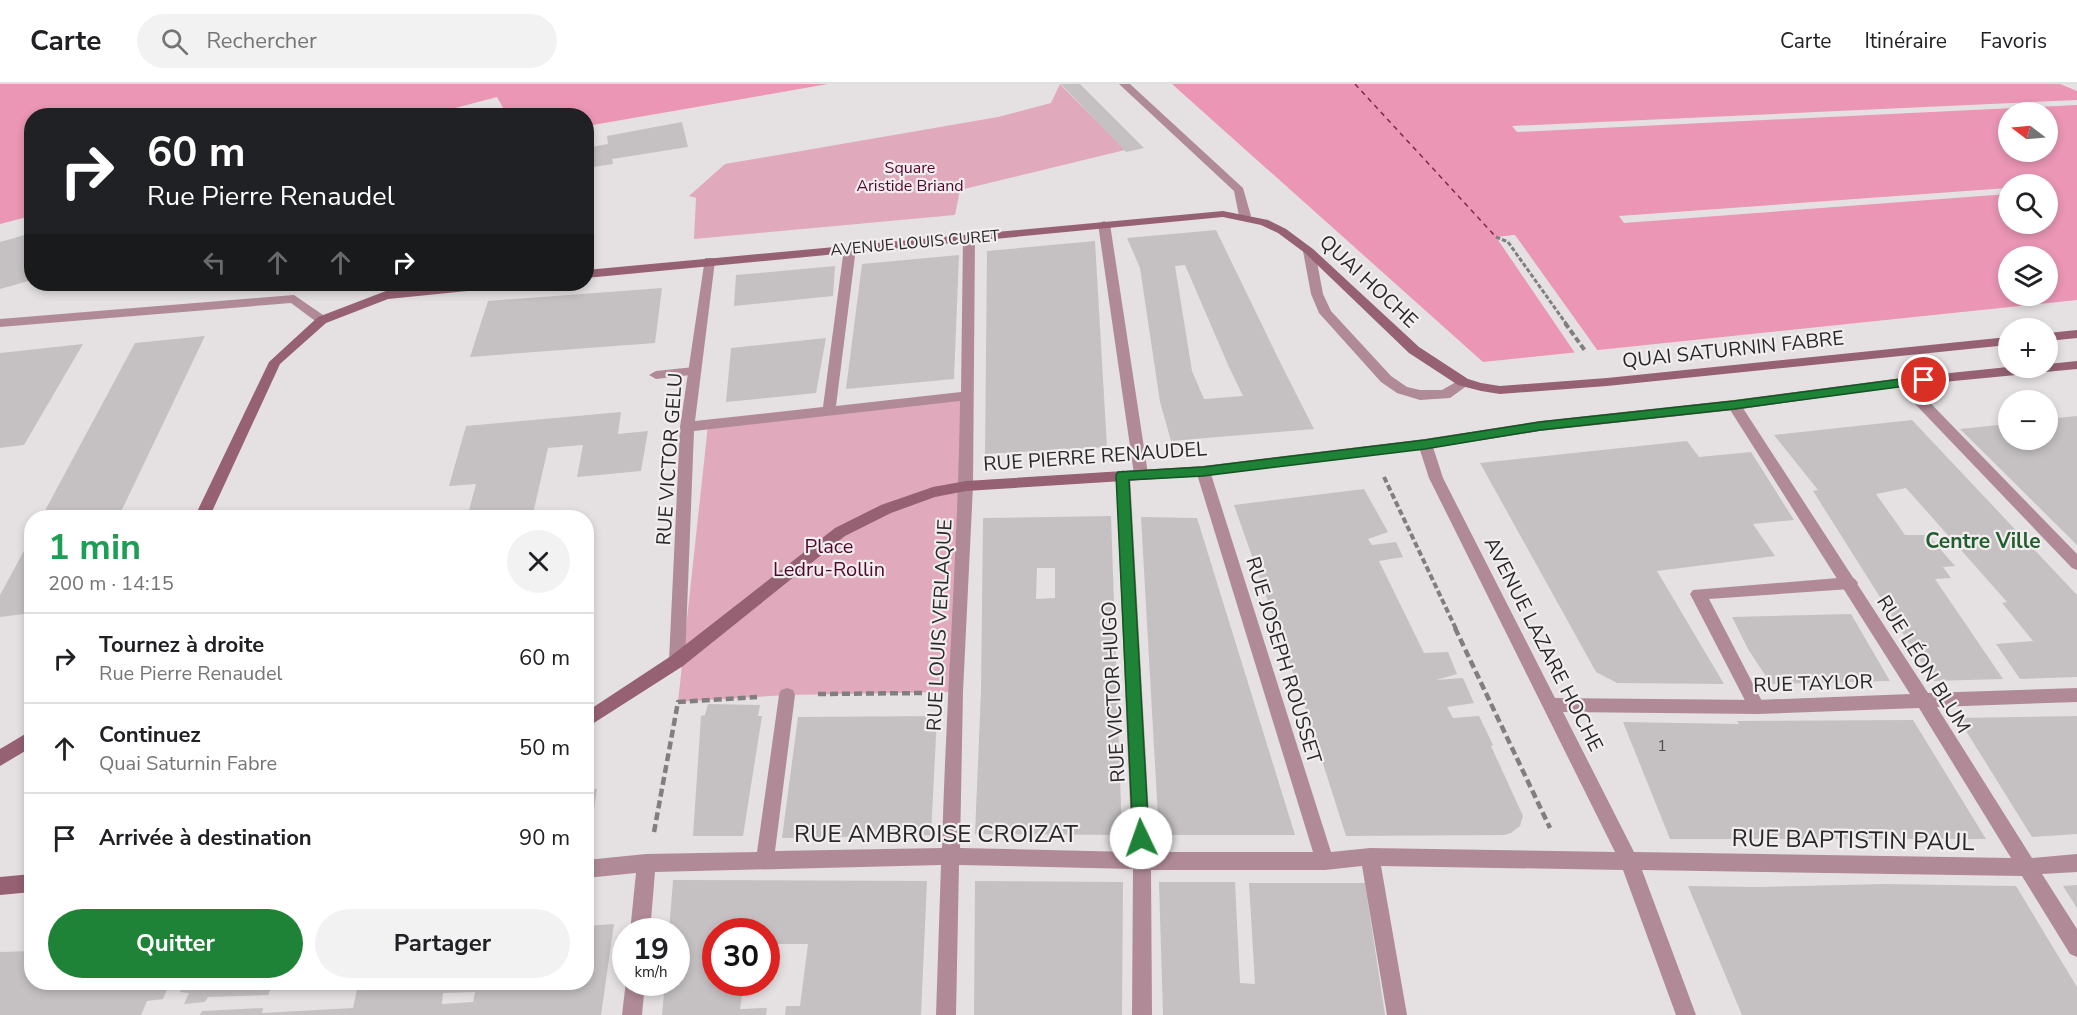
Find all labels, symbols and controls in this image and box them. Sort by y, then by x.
search box [137,14,557,68]
text: Carte [30,22,101,60]
icon: search [158,25,191,58]
text: Rechercher [206,26,317,56]
text: Carte [1780,27,1831,55]
text: Itinéraire [1864,27,1947,55]
text: Favoris [1980,27,2047,55]
north arrow [1998,102,2058,162]
map controls [1998,102,2058,450]
text: 60 m [147,124,246,181]
icon: right [48,132,126,210]
park label: Square Aristide Briand [856,157,964,197]
button: search [1998,174,2058,234]
text: Rue Pierre Renaudel [147,178,395,215]
street label: AVENUE LOUIS CURET [829,225,1001,261]
street label: QUAI HOCHE [1314,229,1424,334]
icon: left [198,246,231,279]
icon: ahead [261,246,294,279]
icon: ahead [324,246,357,279]
icon: right [387,246,420,279]
button: layers [1998,246,2058,306]
button: + [1998,318,2058,378]
street label: QUAI SATURNIN FABRE [1621,324,1845,375]
pin [1898,354,1949,405]
icon: arrive [1907,363,1940,396]
street label: RUE VICTOR GELU [650,372,689,546]
button: − [1998,390,2058,450]
street label: RUE PIERRE RENAUDEL [982,435,1208,478]
street label: RUE LOUIS VERLAQUE [920,518,959,732]
text: 1 min [48,523,141,572]
district label: Centre Ville [1925,527,2041,555]
button: close [507,530,570,593]
street label: AVENUE LAZARE HOCHE [1478,532,1609,756]
park label: Place Ledru-Rollin [773,533,885,583]
street label: RUE JOSEPH ROUSSET [1239,554,1328,767]
text: 200 m · 14:15 [48,570,174,597]
street label: RUE LÉON BLUM [1870,590,1977,738]
street label: RUE VICTOR HUGO [1095,601,1132,783]
text: Tournez à droite [99,630,264,660]
icon: right [48,642,81,675]
text: 60 m [519,643,570,673]
text: Rue Pierre Renaudel [99,660,282,687]
street label: RUE TAYLOR [1753,668,1873,699]
text: Continuez [99,720,201,750]
icon: ahead [48,732,81,765]
text: 50 m [519,733,570,763]
house number: 1 [1657,735,1667,757]
text: Quai Saturnin Fabre [99,750,277,777]
position arrow [1109,806,1173,870]
street label: RUE AMBROISE CROIZAT [794,818,1079,850]
icon: arrive [48,822,81,855]
street label: RUE BAPTISTIN PAUL [1731,822,1975,858]
text: Arrivée à destination [99,823,312,853]
text: 90 m [519,823,570,853]
button: Quitter [48,909,303,978]
button: Partager [315,909,570,978]
speed limit sign: 30 [702,918,780,996]
text: 19 [633,929,669,970]
text: km/h [634,962,668,982]

